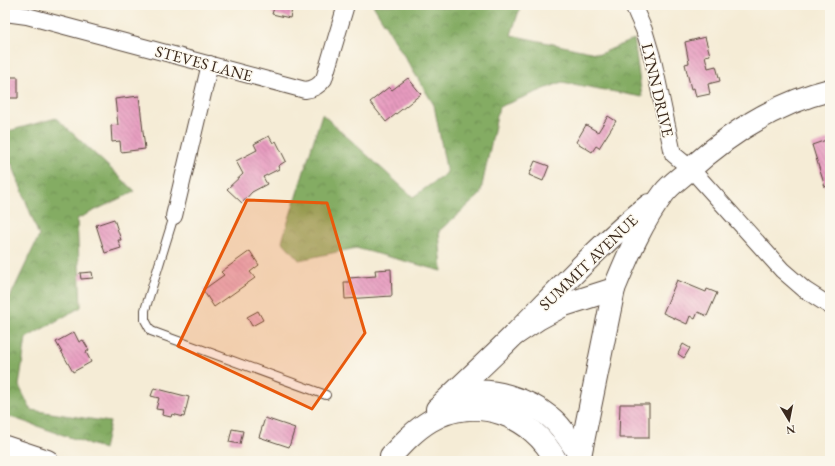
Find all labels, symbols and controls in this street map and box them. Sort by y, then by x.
street label: STEVES LANE [153,40,255,87]
street label: LYNN DRIVE [637,41,679,139]
street label: SUMMIT AVENUE [534,210,642,315]
north arrow [769,400,809,440]
text: N [785,422,796,438]

